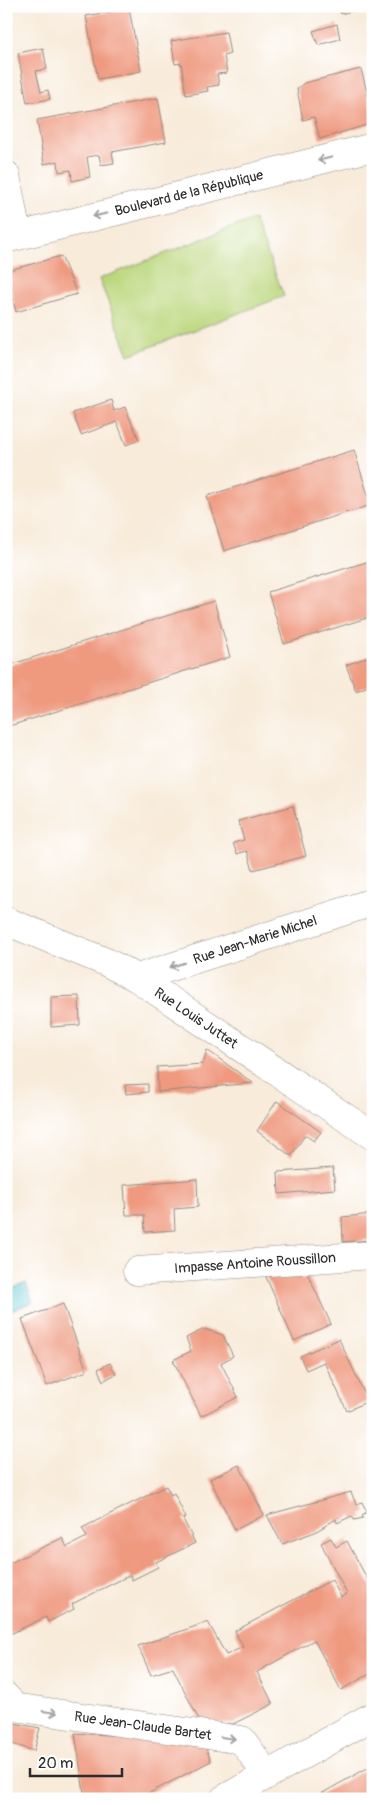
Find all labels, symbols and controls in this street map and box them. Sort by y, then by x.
one-way arrow [318,155,334,164]
street label: Boulevard de la République [113,166,265,220]
one-way arrow [92,211,108,221]
street label: Rue Jean-Marie Michel [191,912,319,968]
one-way arrow [169,961,185,971]
street label: Rue Louis Juttet [151,984,241,1052]
street label: Impasse Antoine Roussillon [174,1249,336,1277]
one-way arrow [42,1707,58,1717]
street label: Rue Jean-Claude Bartet [73,1708,213,1744]
one-way arrow [220,1734,236,1744]
scale bar [30,1745,122,1777]
text: 20 m [38,1754,73,1773]

